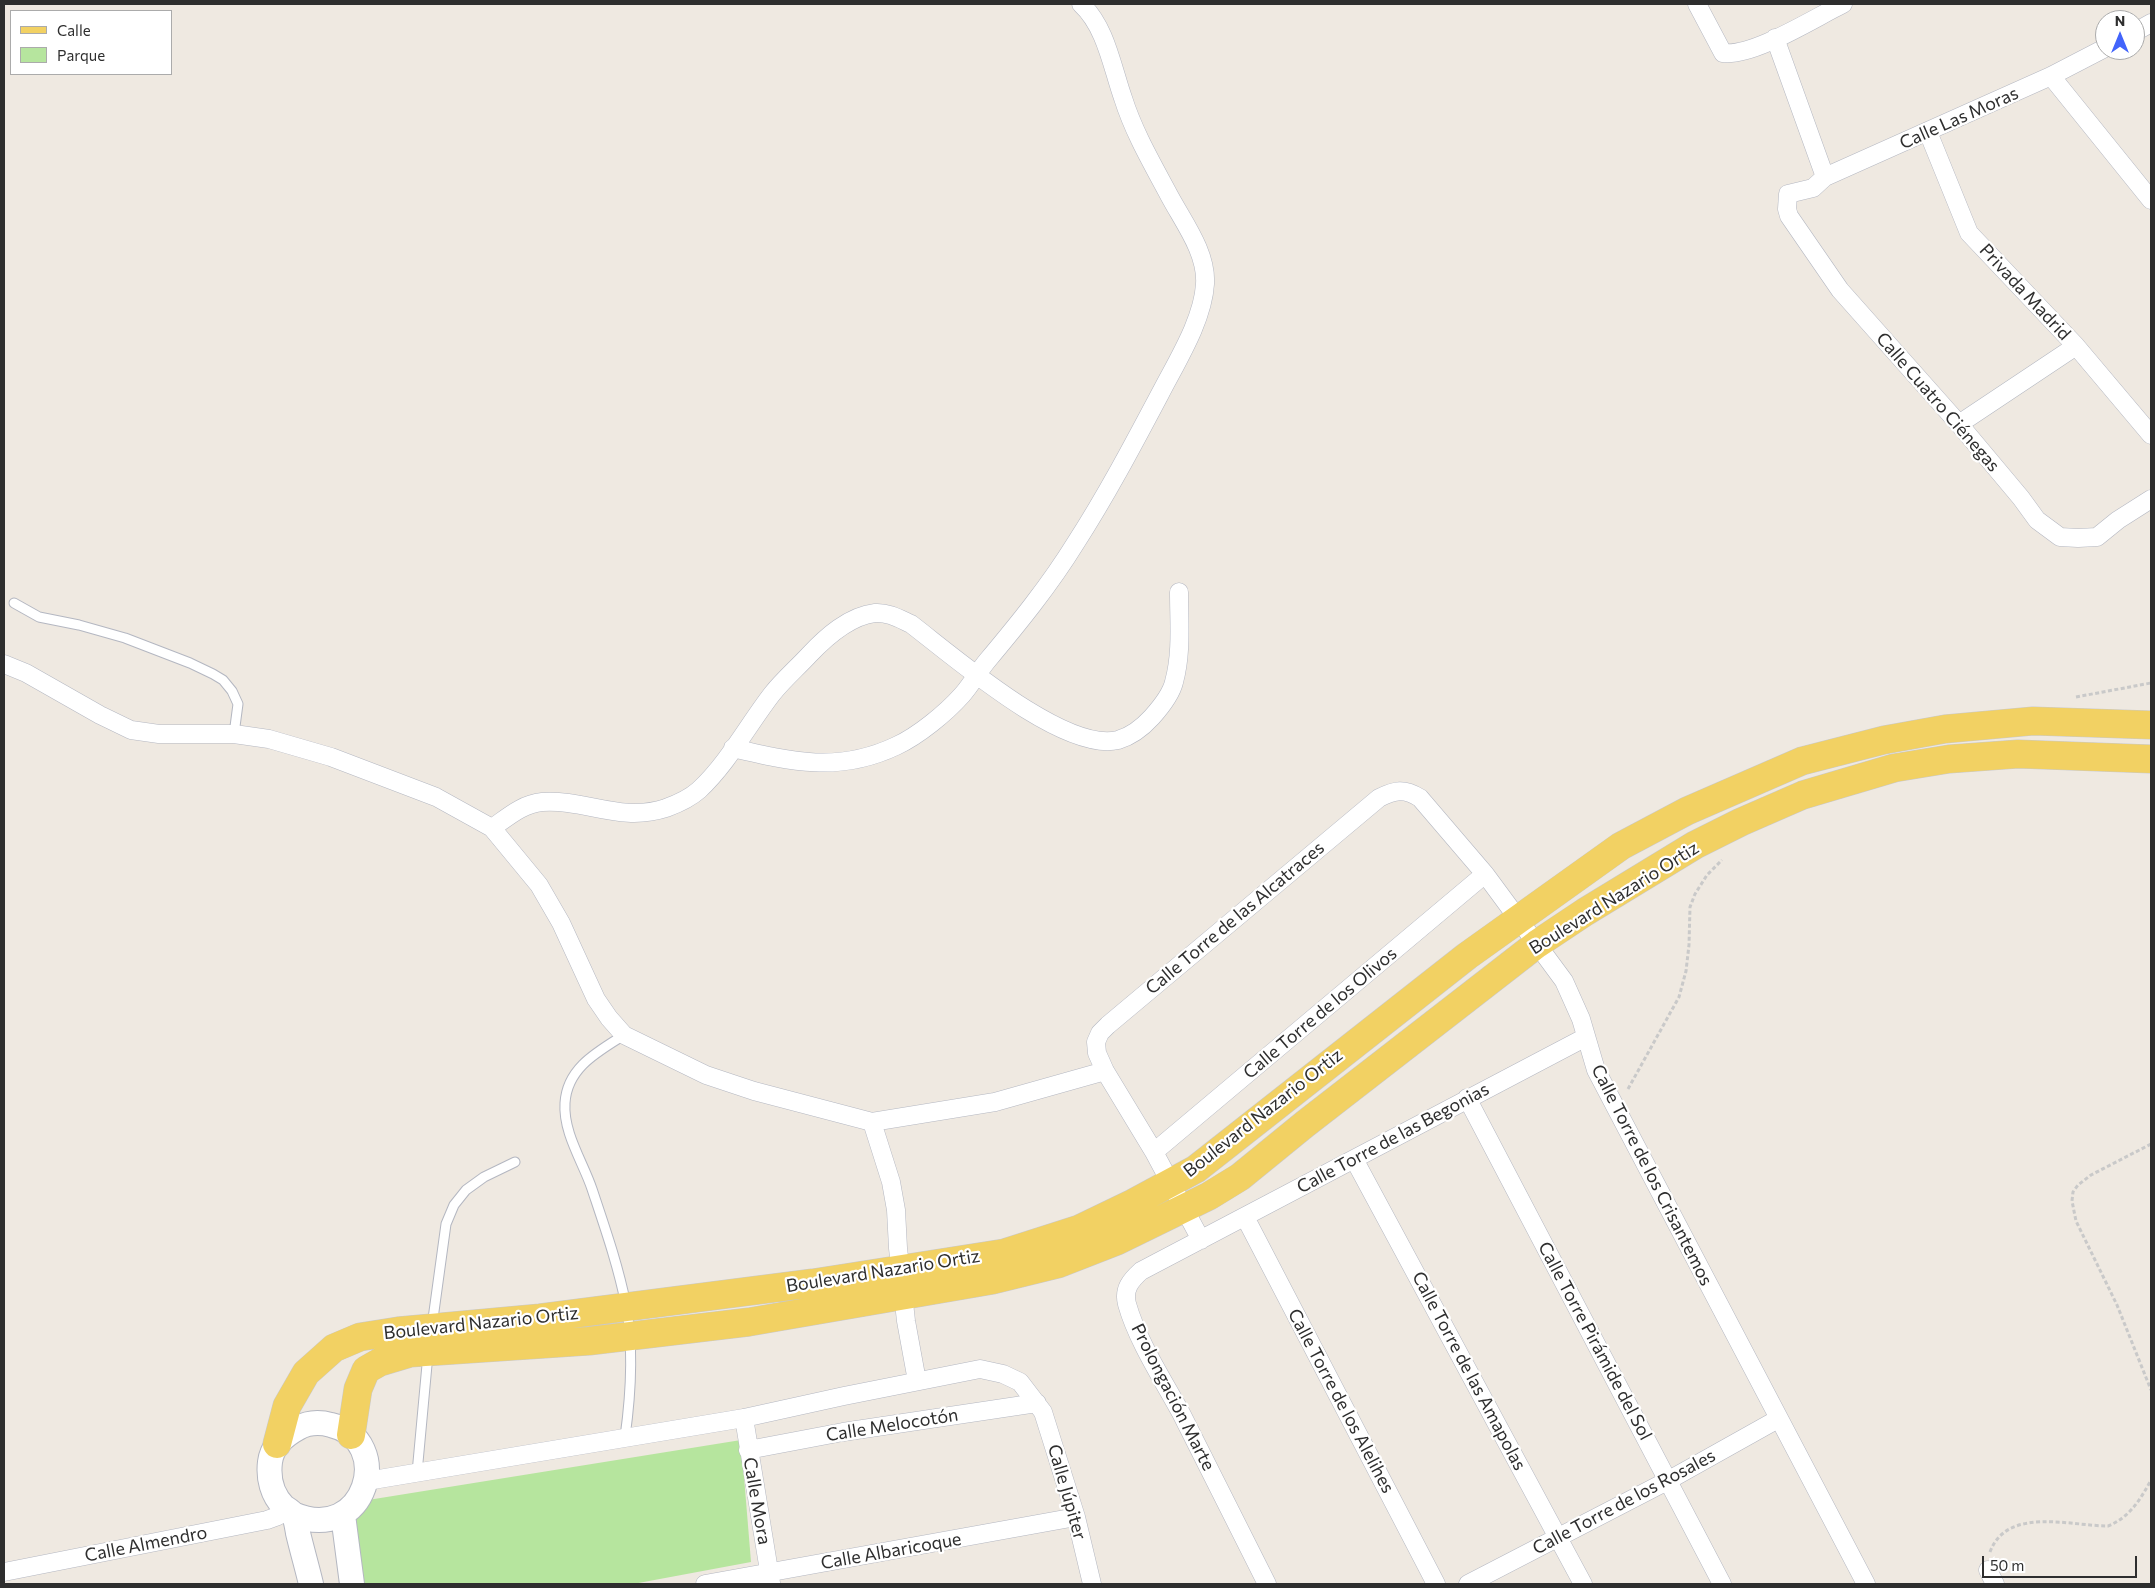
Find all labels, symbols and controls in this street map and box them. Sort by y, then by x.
legend [10,10,172,75]
north arrow [2095,10,2145,60]
text: N [2115,12,2125,29]
text: Calle [57,21,91,39]
text: Parque [57,46,105,64]
street label: Calle Las Moras [1896,82,2022,154]
street label: Privada Madrid [1975,239,2075,345]
street label: Calle Cuatro Ciénegas [1872,328,2004,476]
street label: Calle Torre de las Alcatraces [1141,837,1329,999]
street label: Boulevard Nazario Ortiz [1525,837,1703,959]
street label: Calle Torre de los Olivos [1239,943,1401,1083]
street label: Boulevard Nazario Ortiz [1179,1044,1347,1182]
street label: Calle Torre de los Crisantemos [1587,1061,1717,1289]
street label: Calle Torre de las Begonias [1293,1078,1493,1198]
street label: Calle Torre Pirámide del Sol [1533,1238,1657,1444]
street label: Boulevard Nazario Ortiz [785,1245,981,1297]
street label: Calle Torre de las Amapolas [1407,1268,1531,1474]
street label: Boulevard Nazario Ortiz [383,1302,579,1344]
street label: Calle Torre de los Alelihes [1283,1305,1399,1497]
street label: Prolongación Marte [1127,1320,1219,1474]
street label: Calle Melocotón [824,1404,960,1446]
street label: Calle Júpiter [1043,1442,1091,1542]
street label: Calle Torre de los Rosales [1529,1445,1719,1559]
street label: Calle Mora [739,1456,775,1546]
street label: Calle Almendro [83,1522,209,1566]
street label: Calle Albaricoque [819,1528,963,1574]
scale bar [1985,1546,2140,1578]
text: 50 m [1990,1556,2024,1574]

